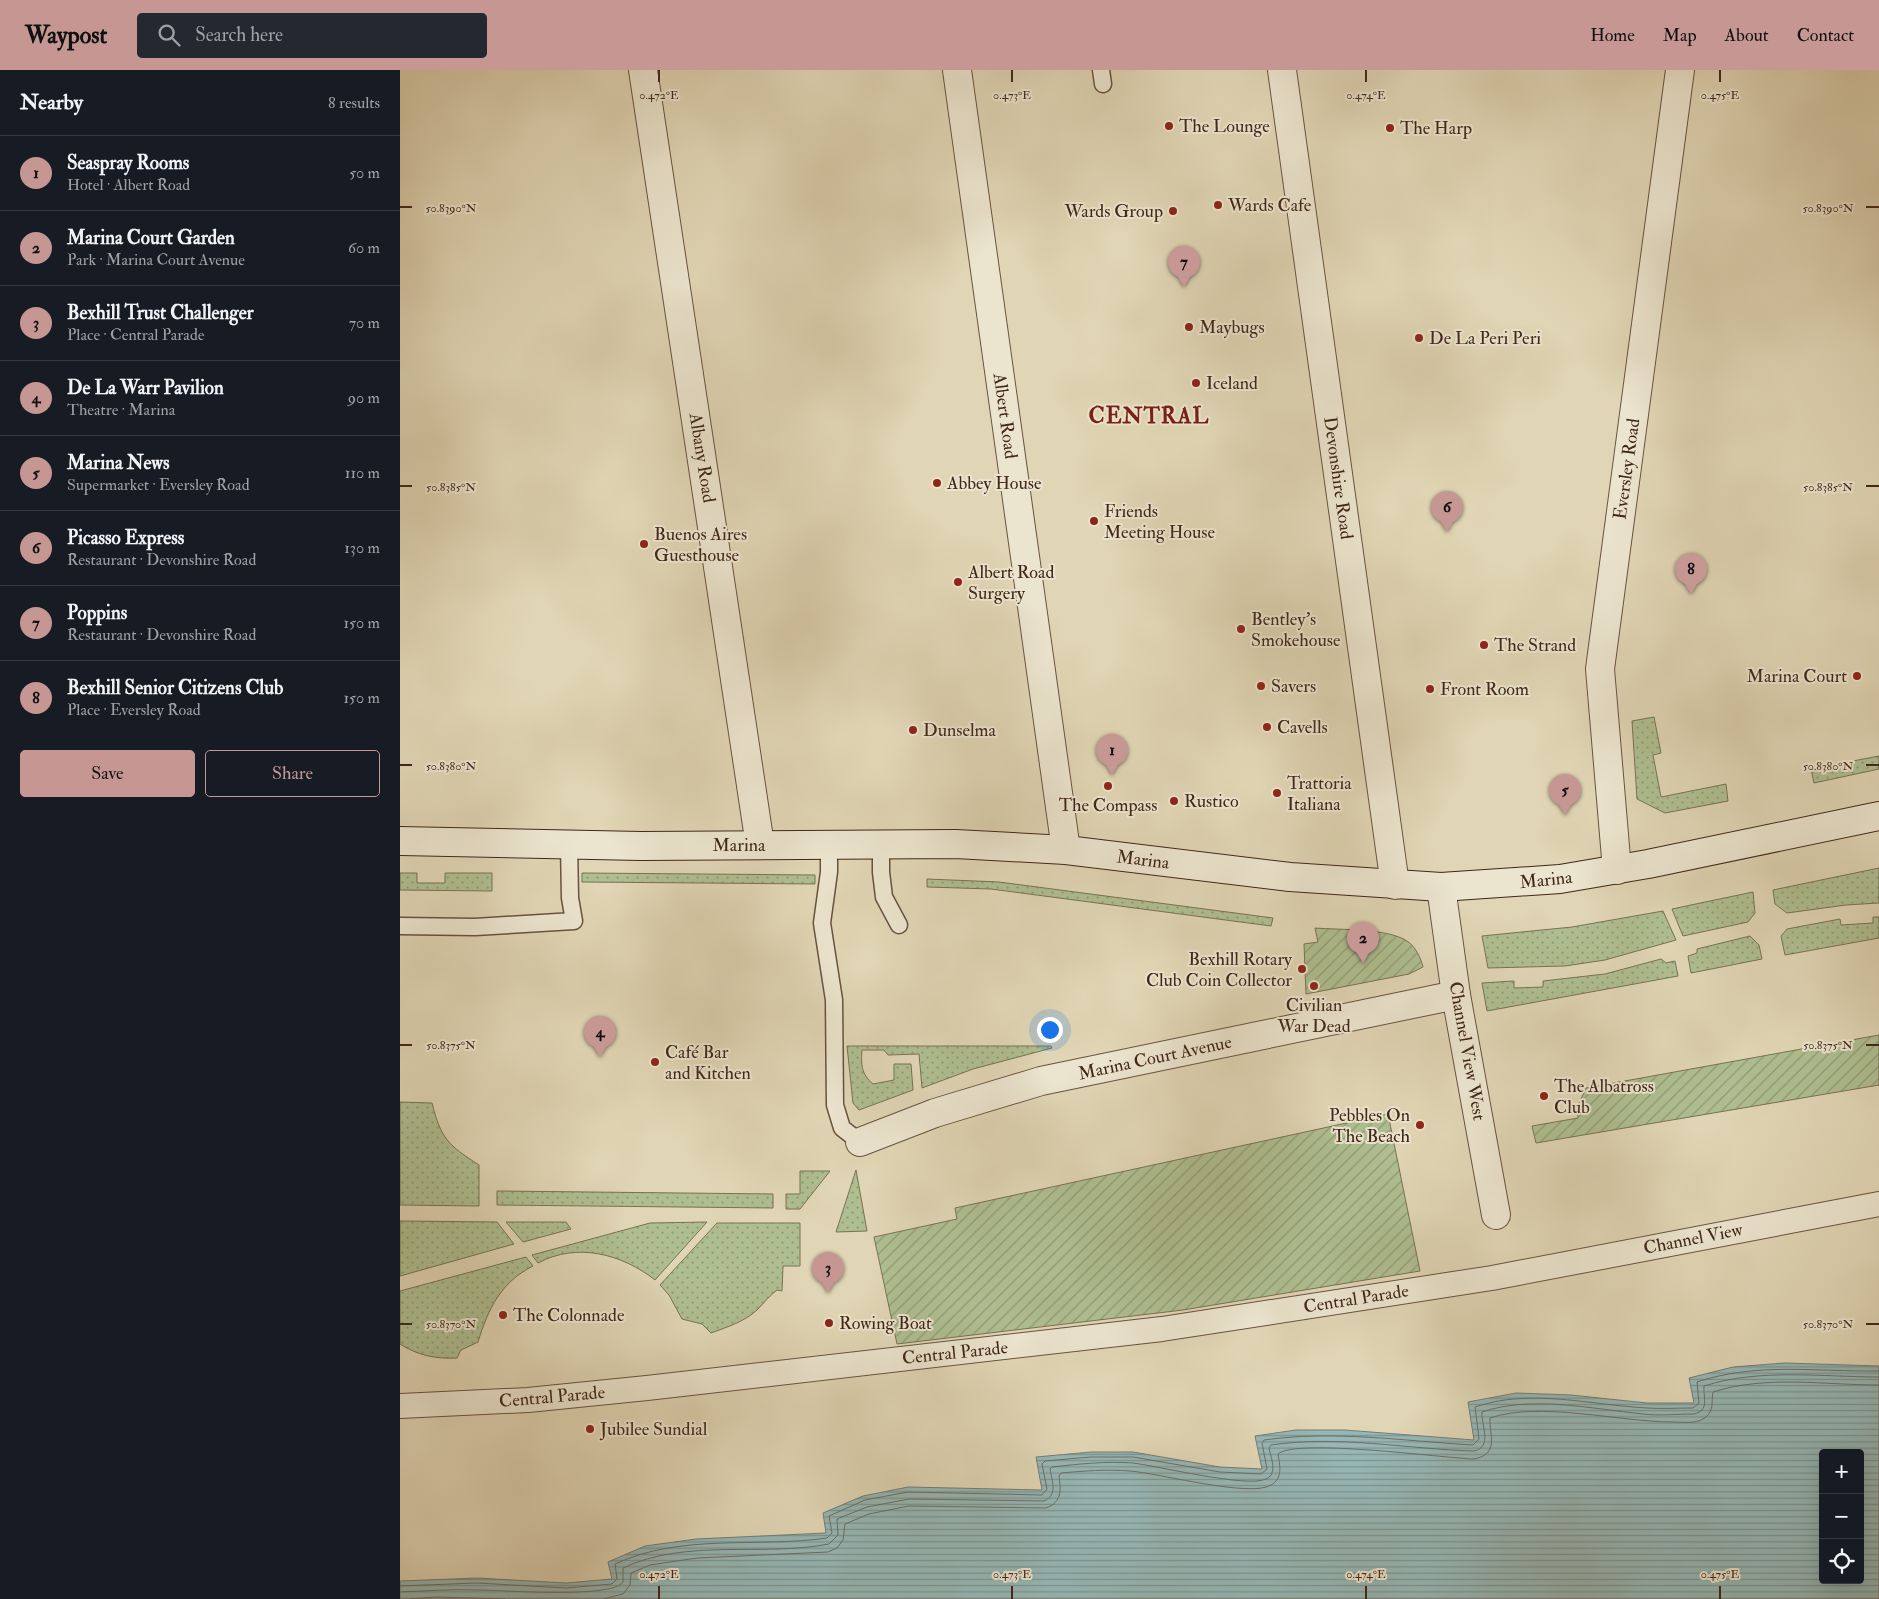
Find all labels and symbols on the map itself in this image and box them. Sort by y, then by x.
text: 0.472°E [639,88,679,103]
text: 0.473°E [993,88,1031,103]
text: 0.474°E [1346,88,1386,103]
text: 0.475°E [1701,88,1740,103]
place label: The Lounge [1179,115,1270,138]
place label: The Harp [1400,117,1472,140]
marker: The Lounge [1163,120,1175,132]
marker: The Harp [1384,122,1396,134]
place label: Wards Cafe [1227,194,1312,217]
marker: Wards Cafe [1212,199,1224,211]
place label: Wards Group [1064,200,1163,223]
text: 50.8390°N [425,201,477,216]
text: 50.8390°N [1802,201,1854,216]
marker: Wards Group [1167,205,1179,217]
pin: 7 [1168,246,1200,287]
place label: Maybugs [1199,316,1265,339]
marker: Maybugs [1183,321,1195,333]
place label: De La Peri Peri [1429,327,1541,350]
marker: De La Peri Peri [1413,332,1425,344]
street label: Albert Road [987,371,1022,460]
place label: Iceland [1206,372,1258,395]
marker: Iceland [1190,377,1202,389]
district label: CENTRAL [1089,402,1209,430]
street label: Albany Road [683,410,720,505]
street label: Devonshire Road [1318,415,1358,541]
street label: Eversley Road [1609,417,1645,521]
place label: Abbey House [946,472,1042,495]
marker: Abbey House [931,477,943,489]
text: 50.8385°N [426,480,476,495]
text: 50.8385°N [1803,480,1853,495]
pin: 6 [1431,491,1463,532]
place label: Friends Meeting House [1104,500,1215,544]
marker: Friends Meeting House [1088,515,1100,527]
place label: Buenos Aires Guesthouse [654,523,747,567]
marker: Buenos Aires Guesthouse [638,538,650,550]
pin: 8 [1675,553,1707,594]
place label: Albert Road Surgery [967,561,1054,605]
marker: Albert Road Surgery [952,576,964,588]
place label: Bentley's Smokehouse [1251,608,1341,652]
marker: Bentley's Smokehouse [1235,623,1247,635]
place label: The Strand [1494,634,1576,657]
marker: The Strand [1478,639,1490,651]
place label: Marina Court [1747,665,1847,688]
marker: Marina Court [1851,670,1863,682]
place label: Savers [1271,675,1316,698]
place label: Front Room [1440,678,1529,701]
marker: Savers [1255,680,1267,692]
marker: Front Room [1424,683,1436,695]
place label: Cavells [1277,716,1328,739]
place label: Dunselma [923,719,997,742]
marker: Cavells [1261,721,1273,733]
marker: Dunselma [907,724,919,736]
pin: 1 [1096,734,1128,775]
text: 50.8380°N [426,759,477,774]
text: 50.8380°N [1803,759,1854,774]
place label: Trattoria Italiana [1287,772,1352,816]
pin: 5 [1549,774,1581,815]
marker: The Compass [1102,780,1114,792]
marker: Trattoria Italiana [1271,787,1283,799]
place label: Rustico [1184,790,1239,813]
place label: The Compass [1059,794,1157,817]
marker: Rustico [1168,795,1180,807]
street label: Marina [713,834,766,857]
street label: Marina [1115,845,1171,875]
street label: Marina [1518,866,1574,894]
pin: 2 [1347,922,1379,963]
place label: Bexhill Rotary Club Coin Collector [1146,948,1293,992]
marker: Bexhill Rotary Club Coin Collector [1296,963,1308,975]
marker: Civilian War Dead [1308,980,1320,992]
street label: Channel View West [1443,980,1491,1122]
place label: Civilian War Dead [1276,994,1351,1038]
pin: 4 [584,1016,616,1057]
your location [1037,1017,1063,1043]
street label: Marina Court Avenue [1076,1030,1234,1085]
text: 50.8375°N [426,1038,476,1053]
text: 50.8375°N [1803,1038,1853,1053]
place label: Café Bar and Kitchen [665,1041,751,1085]
marker: Café Bar and Kitchen [649,1056,661,1068]
place label: The Albatross Club [1554,1075,1654,1119]
marker: The Albatross Club [1538,1090,1550,1102]
place label: Pebbles On The Beach [1329,1104,1411,1148]
marker: Pebbles On The Beach [1414,1119,1426,1131]
street label: Channel View [1641,1218,1745,1260]
pin: 3 [812,1252,844,1293]
street label: Central Parade [1302,1279,1411,1319]
place label: The Colonnade [513,1304,625,1327]
marker: The Colonnade [497,1309,509,1321]
place label: Rowing Boat [839,1312,932,1335]
text: 50.8370°N [426,1317,476,1332]
marker: Rowing Boat [823,1317,835,1329]
text: 50.8370°N [1803,1317,1853,1332]
street label: Central Parade [901,1336,1009,1370]
street label: Central Parade [498,1381,606,1413]
place label: Jubilee Sundial [599,1418,708,1441]
marker: Jubilee Sundial [584,1423,596,1435]
text: 0.472°E [639,1567,679,1582]
text: 0.473°E [993,1567,1031,1582]
text: 0.474°E [1346,1567,1386,1582]
text: 0.475°E [1701,1567,1740,1582]

